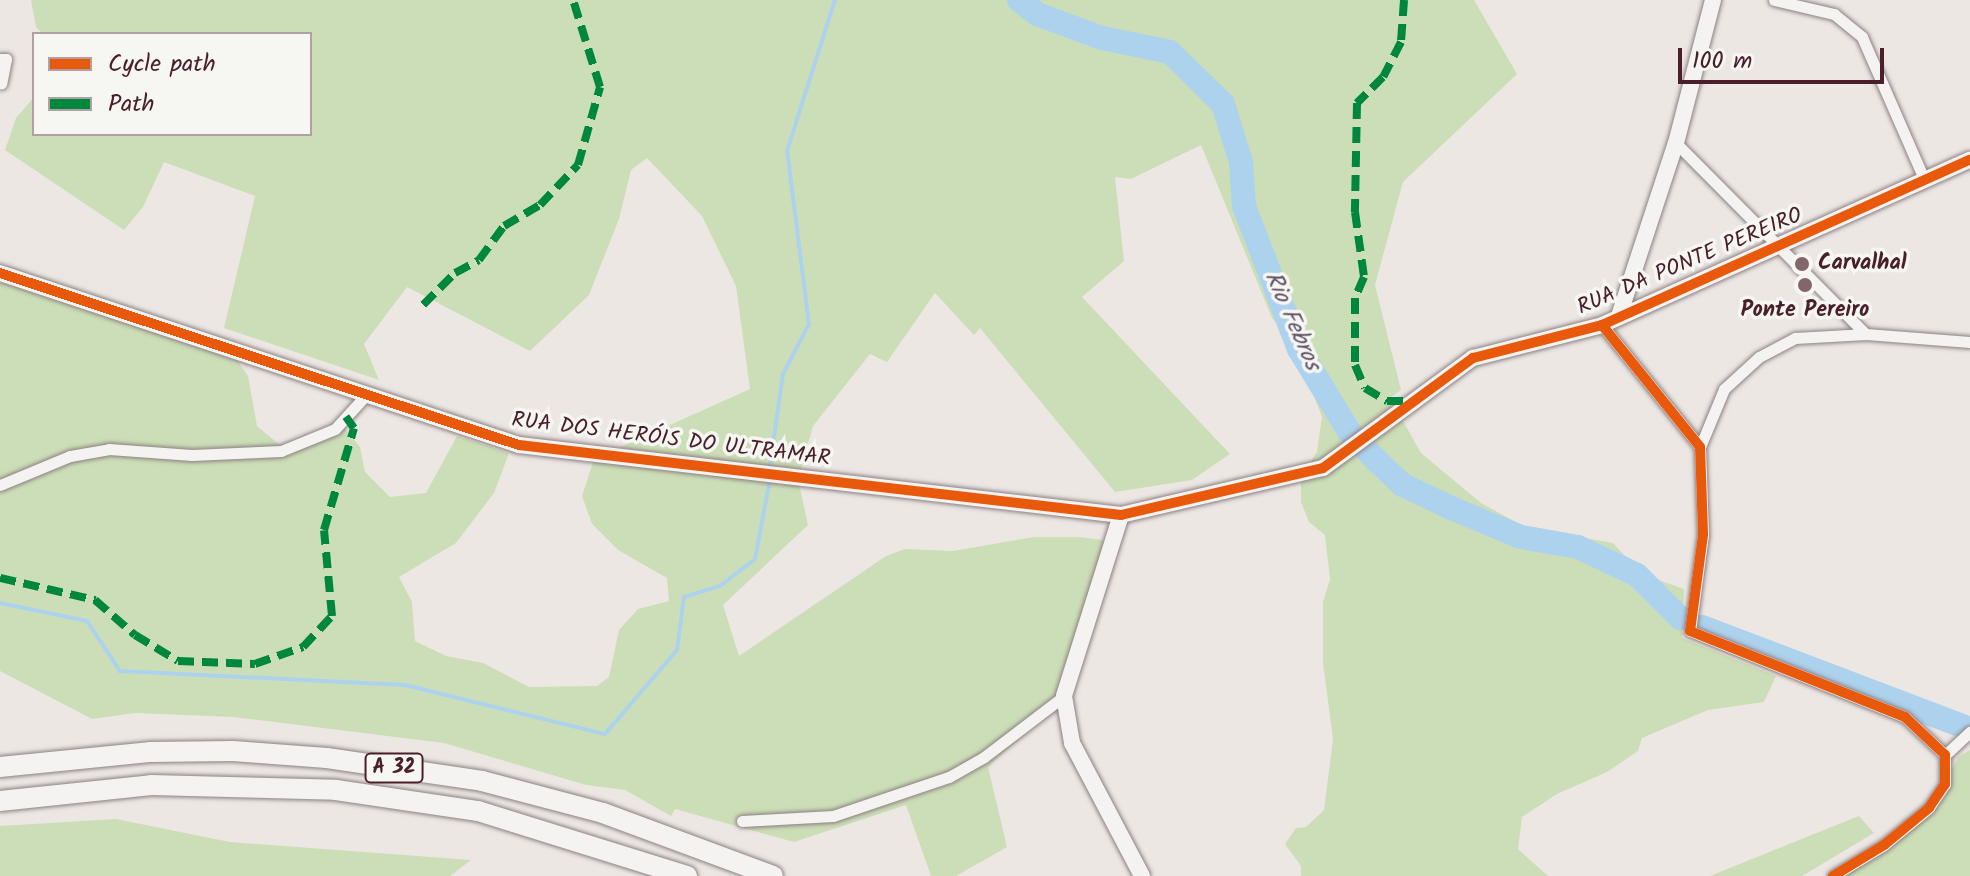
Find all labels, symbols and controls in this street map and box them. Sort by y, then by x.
legend [32,32,312,136]
scale bar [1682,32,1888,82]
text: 100 m [1692,42,1752,81]
text: Cycle path [108,45,216,84]
text: Path [108,85,154,124]
street label: RUA DA PONTE PEREIRO [1573,203,1807,321]
place label: Carvalhal [1818,251,1907,277]
marker: Carvalhal [1793,255,1811,273]
water label: Rio Febros [1257,267,1327,375]
marker: Ponte Pereiro [1796,276,1814,294]
place label: Ponte Pereiro [1741,298,1869,324]
street label: RUA DOS HERÓIS DO ULTRAMAR [510,407,832,473]
road number: A 32 [364,752,424,784]

